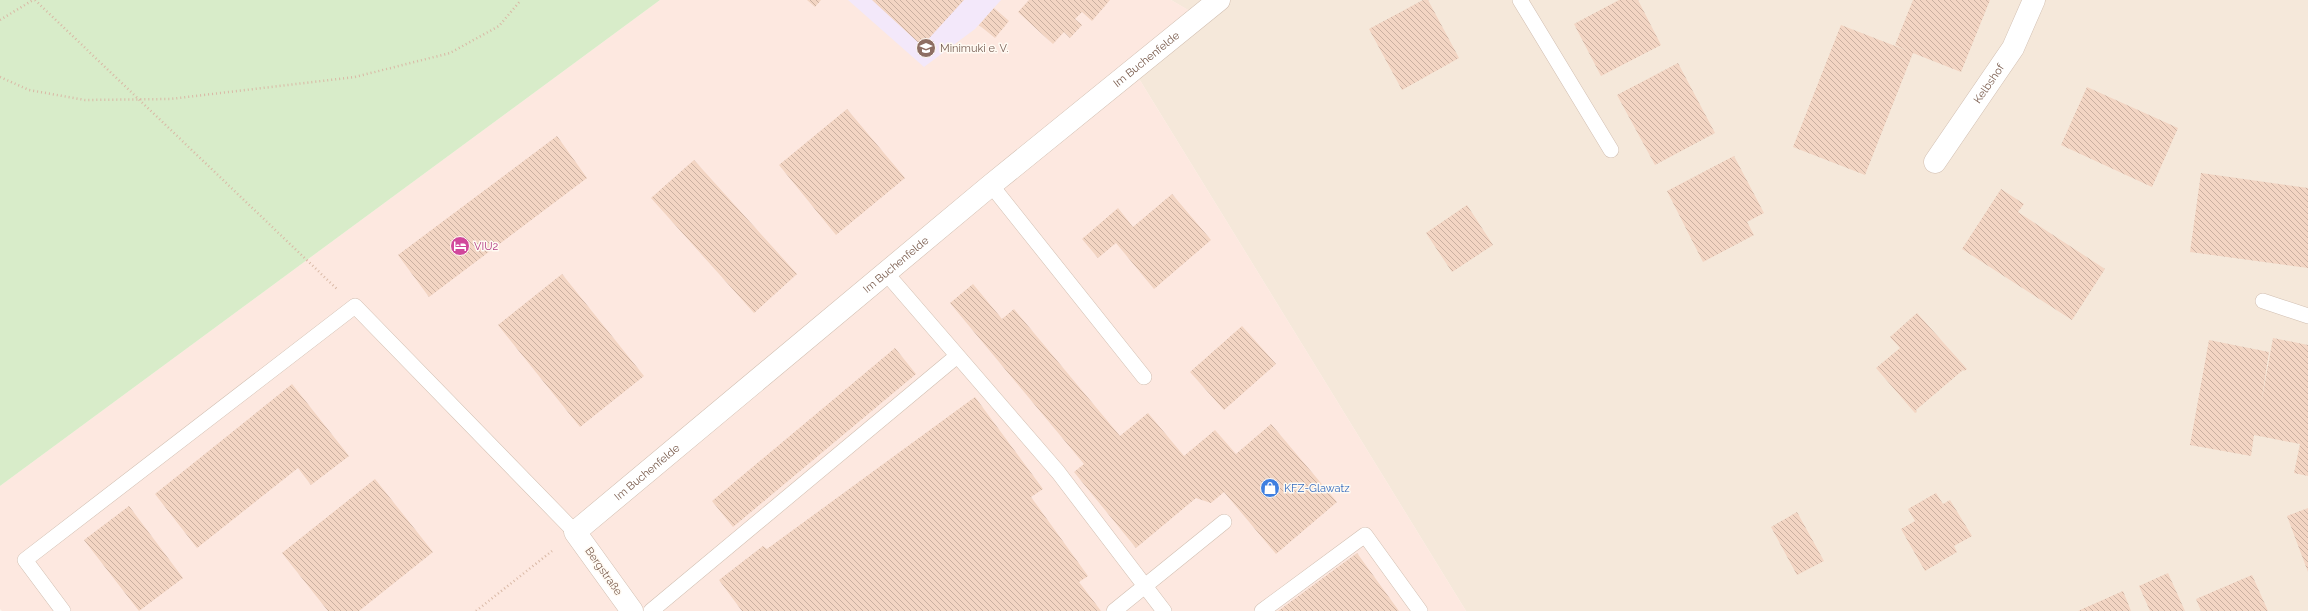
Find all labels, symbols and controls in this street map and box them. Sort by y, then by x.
street label: Im Buchenfelde [1111,29,1182,90]
school or university icon: Minimuki e. V. [915,37,937,59]
place label: Minimuki e. V. [940,42,1008,55]
street label: Kelbshof [1971,61,2007,106]
street label: Im Buchenfelde [861,234,932,296]
hotel icon: VIU2 [449,235,471,257]
place label: VIU2 [474,240,499,253]
street label: Im Buchenfelde [612,441,683,503]
shop icon: KFZ-Glawatz [1259,477,1281,499]
place label: KFZ-Glawatz [1284,482,1350,495]
street label: Bergstraße [582,545,625,598]

